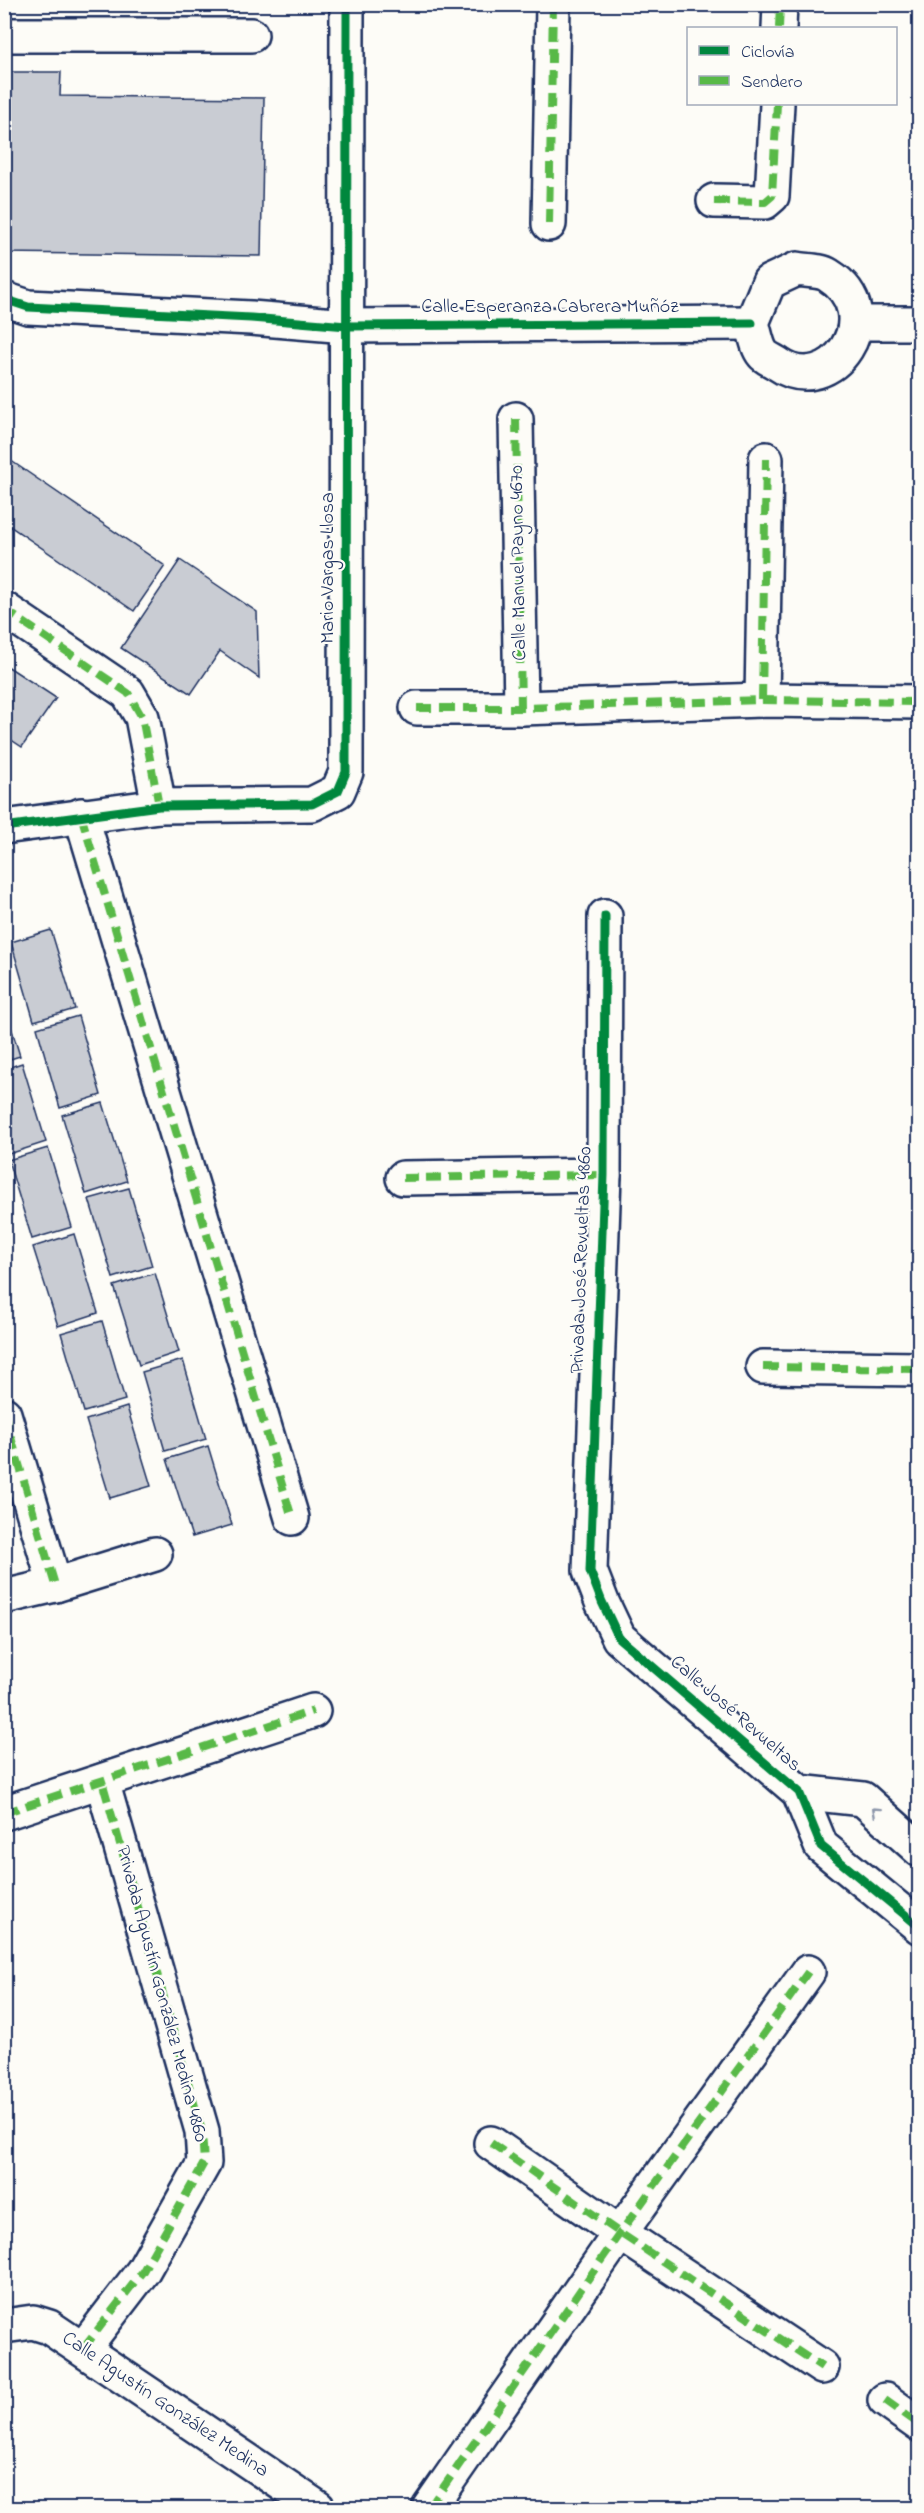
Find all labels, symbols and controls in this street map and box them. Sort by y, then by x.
legend [687,27,897,105]
text: Ciclovía [741,40,794,66]
text: Sendero [741,70,803,96]
street label: Calle Esperanza Cabrera Muñóz [421,293,679,322]
street label: Calle Manuel Payno 4670 [503,465,535,661]
street label: Mario Vargas Llosa [314,492,344,644]
street label: Privada José Revueltas 4860 [564,1146,600,1374]
street label: Calle José Revueltas [663,1649,807,1779]
one-way arrow [872,1807,883,1818]
street label: Privada Agustín González Medina 4860 [106,1843,215,2146]
street label: Calle Agustín González Medina [55,2325,274,2486]

